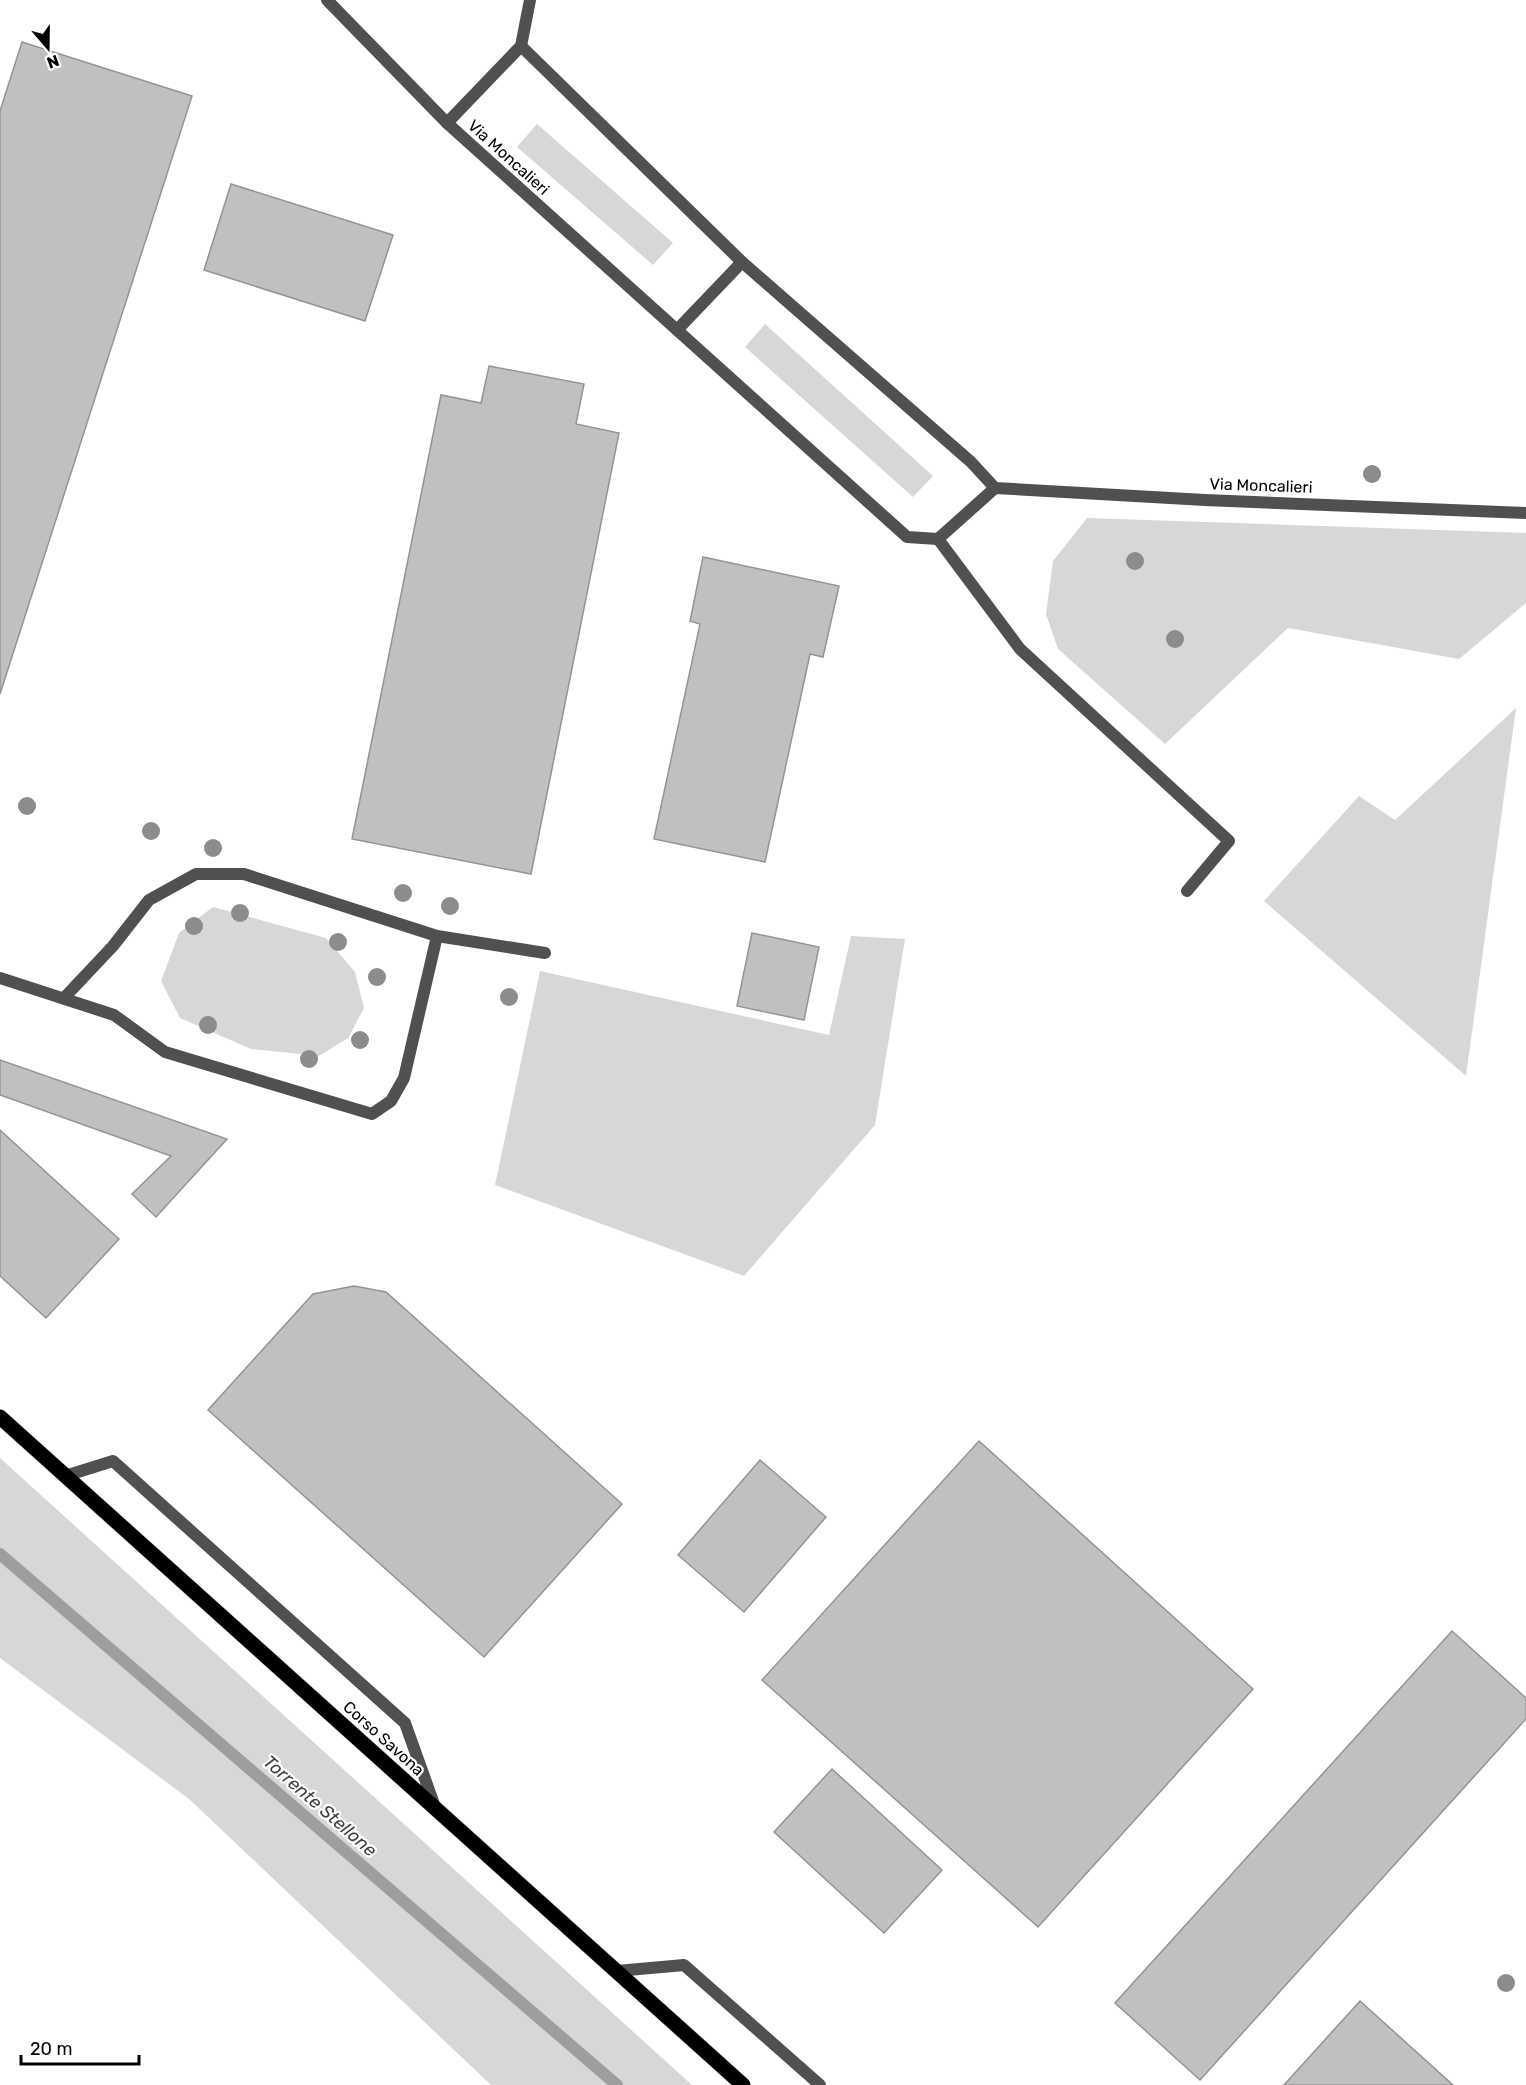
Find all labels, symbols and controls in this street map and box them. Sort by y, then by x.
north arrow [18,18,78,78]
text: N [44,51,62,73]
street label: Via Moncalieri [464,116,553,199]
street label: Via Moncalieri [1209,474,1313,497]
street label: Corso Savona [339,1697,428,1780]
water label: Torrente Stellone [259,1751,381,1861]
scale bar [21,2028,140,2066]
text: 20 m [30,2038,72,2060]

